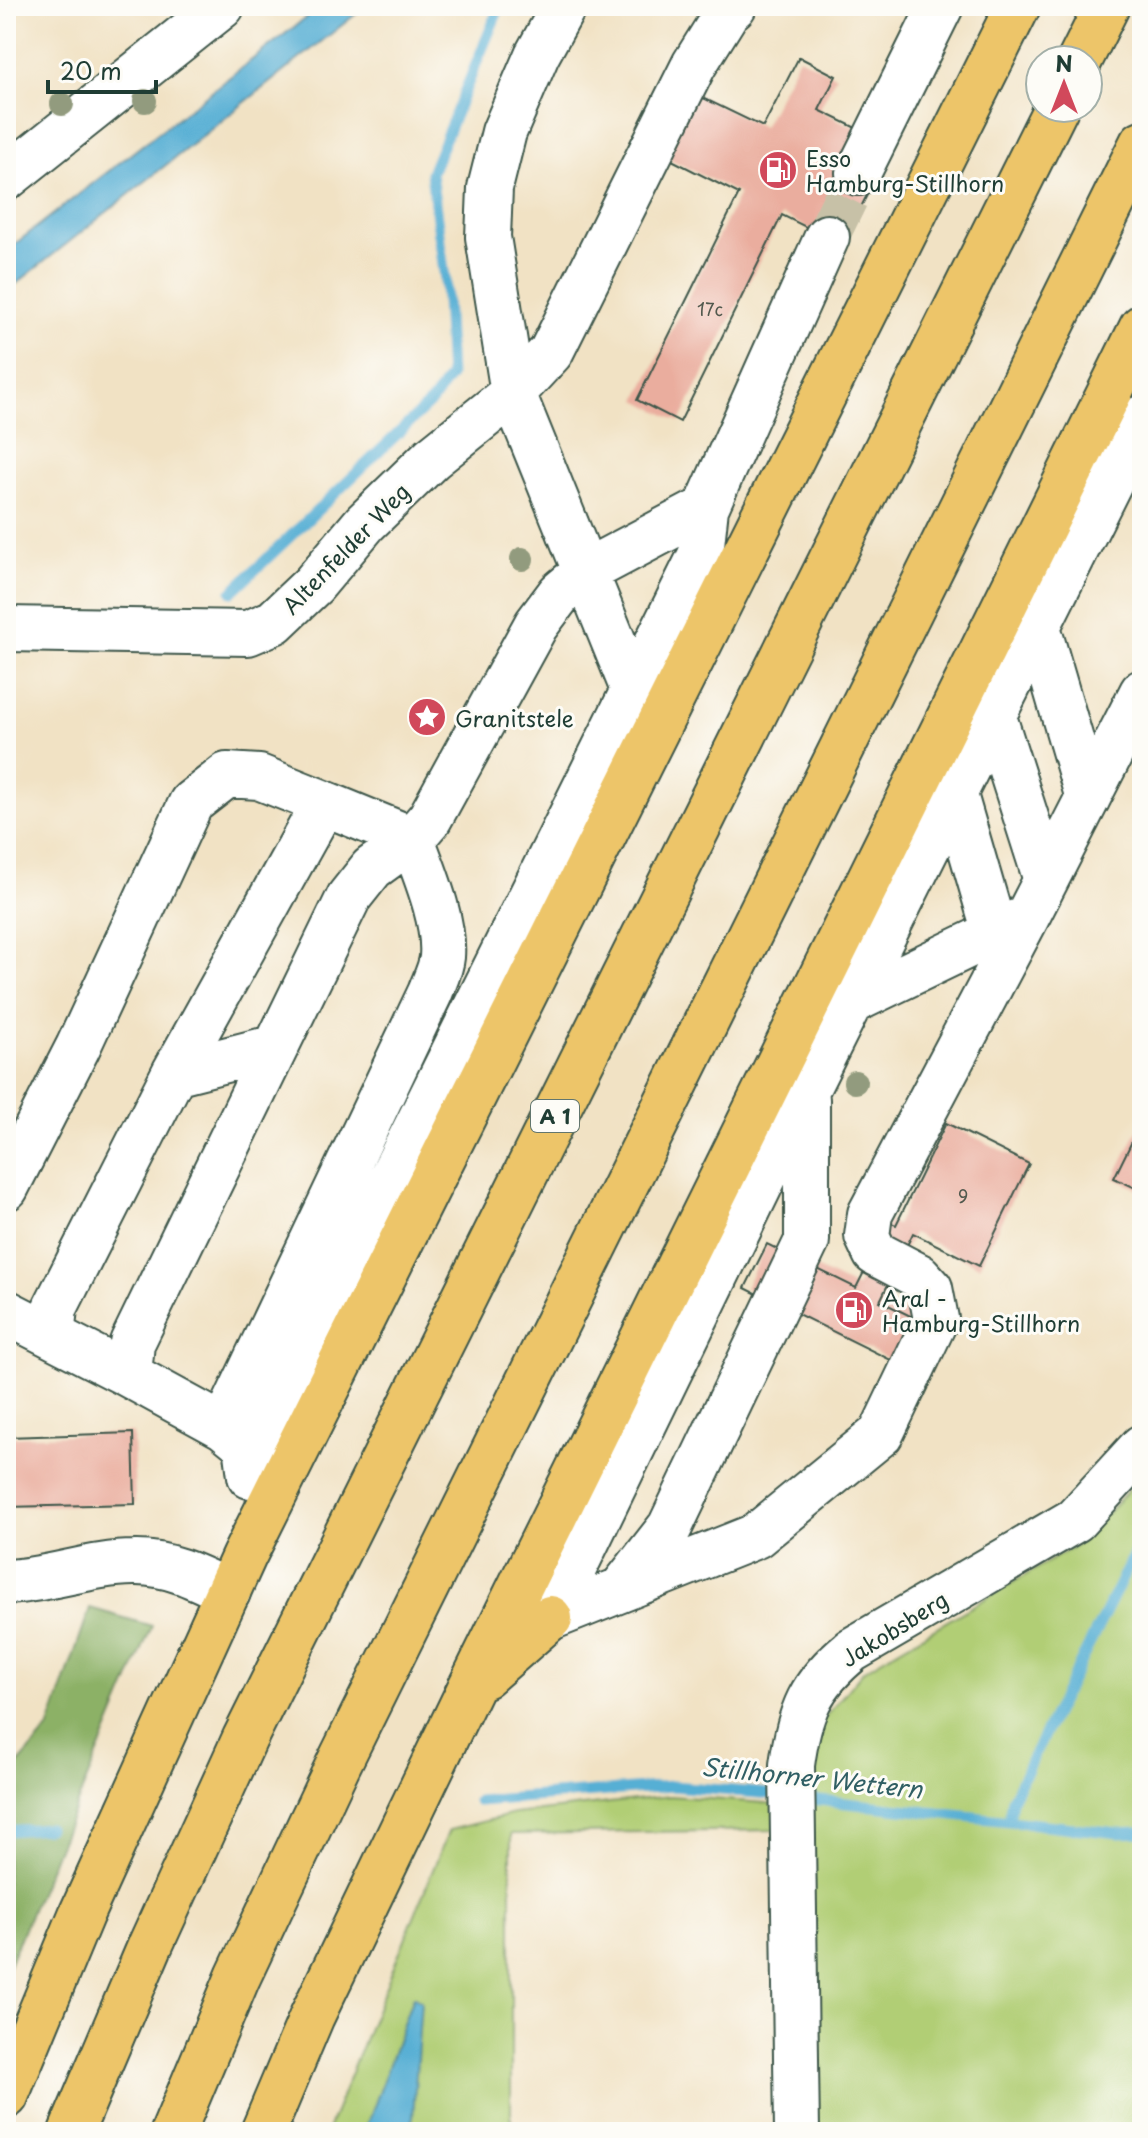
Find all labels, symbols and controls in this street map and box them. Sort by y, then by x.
scale bar [48,44,156,94]
north arrow [1024,44,1104,124]
text: N [1055,46,1073,79]
text: 20 m [60,52,122,88]
place label: Esso Hamburg-Stillhorn [806,141,1004,199]
fuel station icon: Esso Hamburg-Stillhorn [757,149,799,191]
house number: 17c [697,295,723,322]
street label: Altenfelder Weg [274,475,416,621]
place icon: Granitstele [406,696,448,738]
place label: Granitstele [455,701,574,734]
road number: A 1 [531,1100,579,1132]
house number: 9 [958,1182,968,1209]
place label: Aral - Hamburg-Stillhorn [882,1281,1080,1339]
fuel station icon: Aral - Hamburg-Stillhorn [833,1289,875,1331]
street label: Jakobsberg [834,1582,954,1674]
water label: Stillhorner Wettern [700,1748,925,1807]

